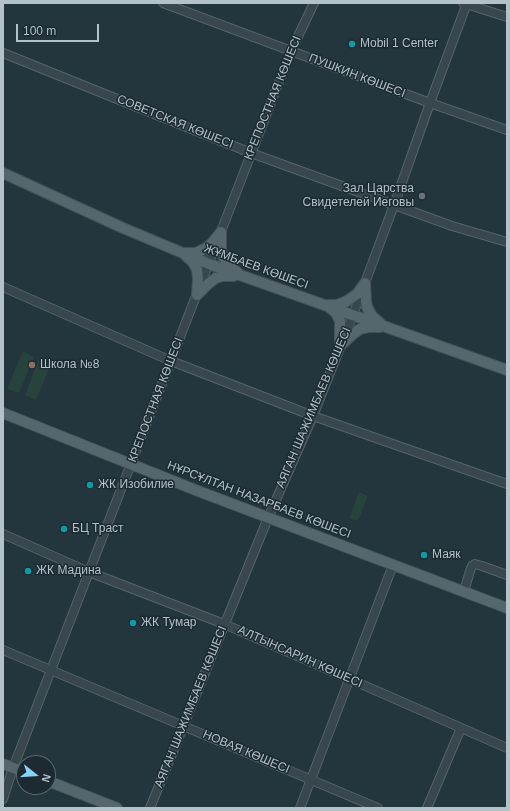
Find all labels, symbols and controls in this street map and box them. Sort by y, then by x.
scale bar [18,16,101,42]
text: 100 m [23,24,56,38]
street label: КРЕПОСТНАЯ КӨШЕСІ [241,34,305,162]
place label: Mobil 1 Center [360,37,438,51]
marker: Mobil 1 Center [347,39,357,49]
street label: ПУШКИН КӨШЕСІ [307,51,407,101]
street label: СОВЕТСКАЯ КӨШЕСІ [115,92,235,152]
place label: Зал Царства Свидетелей Иеговы [303,182,414,210]
marker: Зал Царства Свидетелей Иеговы [417,191,427,201]
street label: ЖҰМБАЕВ КӨШЕСІ [202,241,310,293]
street label: АЯГАН ШАЖИМБАЕВ КӨШЕСІ [274,325,354,491]
street label: КРЕПОСТНАЯ КӨШЕСІ [126,336,186,464]
place label: Школа №8 [40,358,99,372]
marker: Школа №8 [27,360,37,370]
street label: НҰРСҰЛТАН НАЗАРБАЕВ КӨШЕСІ [165,458,353,542]
place label: ЖК Изобилие [98,478,174,492]
marker: ЖК Изобилие [85,480,95,490]
place label: БЦ Траст [72,522,124,536]
marker: БЦ Траст [59,524,69,534]
place label: Маяк [432,548,461,562]
marker: Маяк [419,550,429,560]
place label: ЖК Мадина [36,564,101,578]
marker: ЖК Мадина [23,566,33,576]
place label: ЖК Тумар [141,616,197,630]
marker: ЖК Тумар [128,618,138,628]
street label: АЛТЫНСАРИН КӨШЕСІ [235,623,365,691]
street label: АЯГАН ШАЖИМБАЕВ КӨШЕСІ [152,624,230,790]
street label: НОВАЯ КӨШЕСІ [200,727,292,777]
north arrow [16,755,56,795]
text: N [40,773,53,784]

